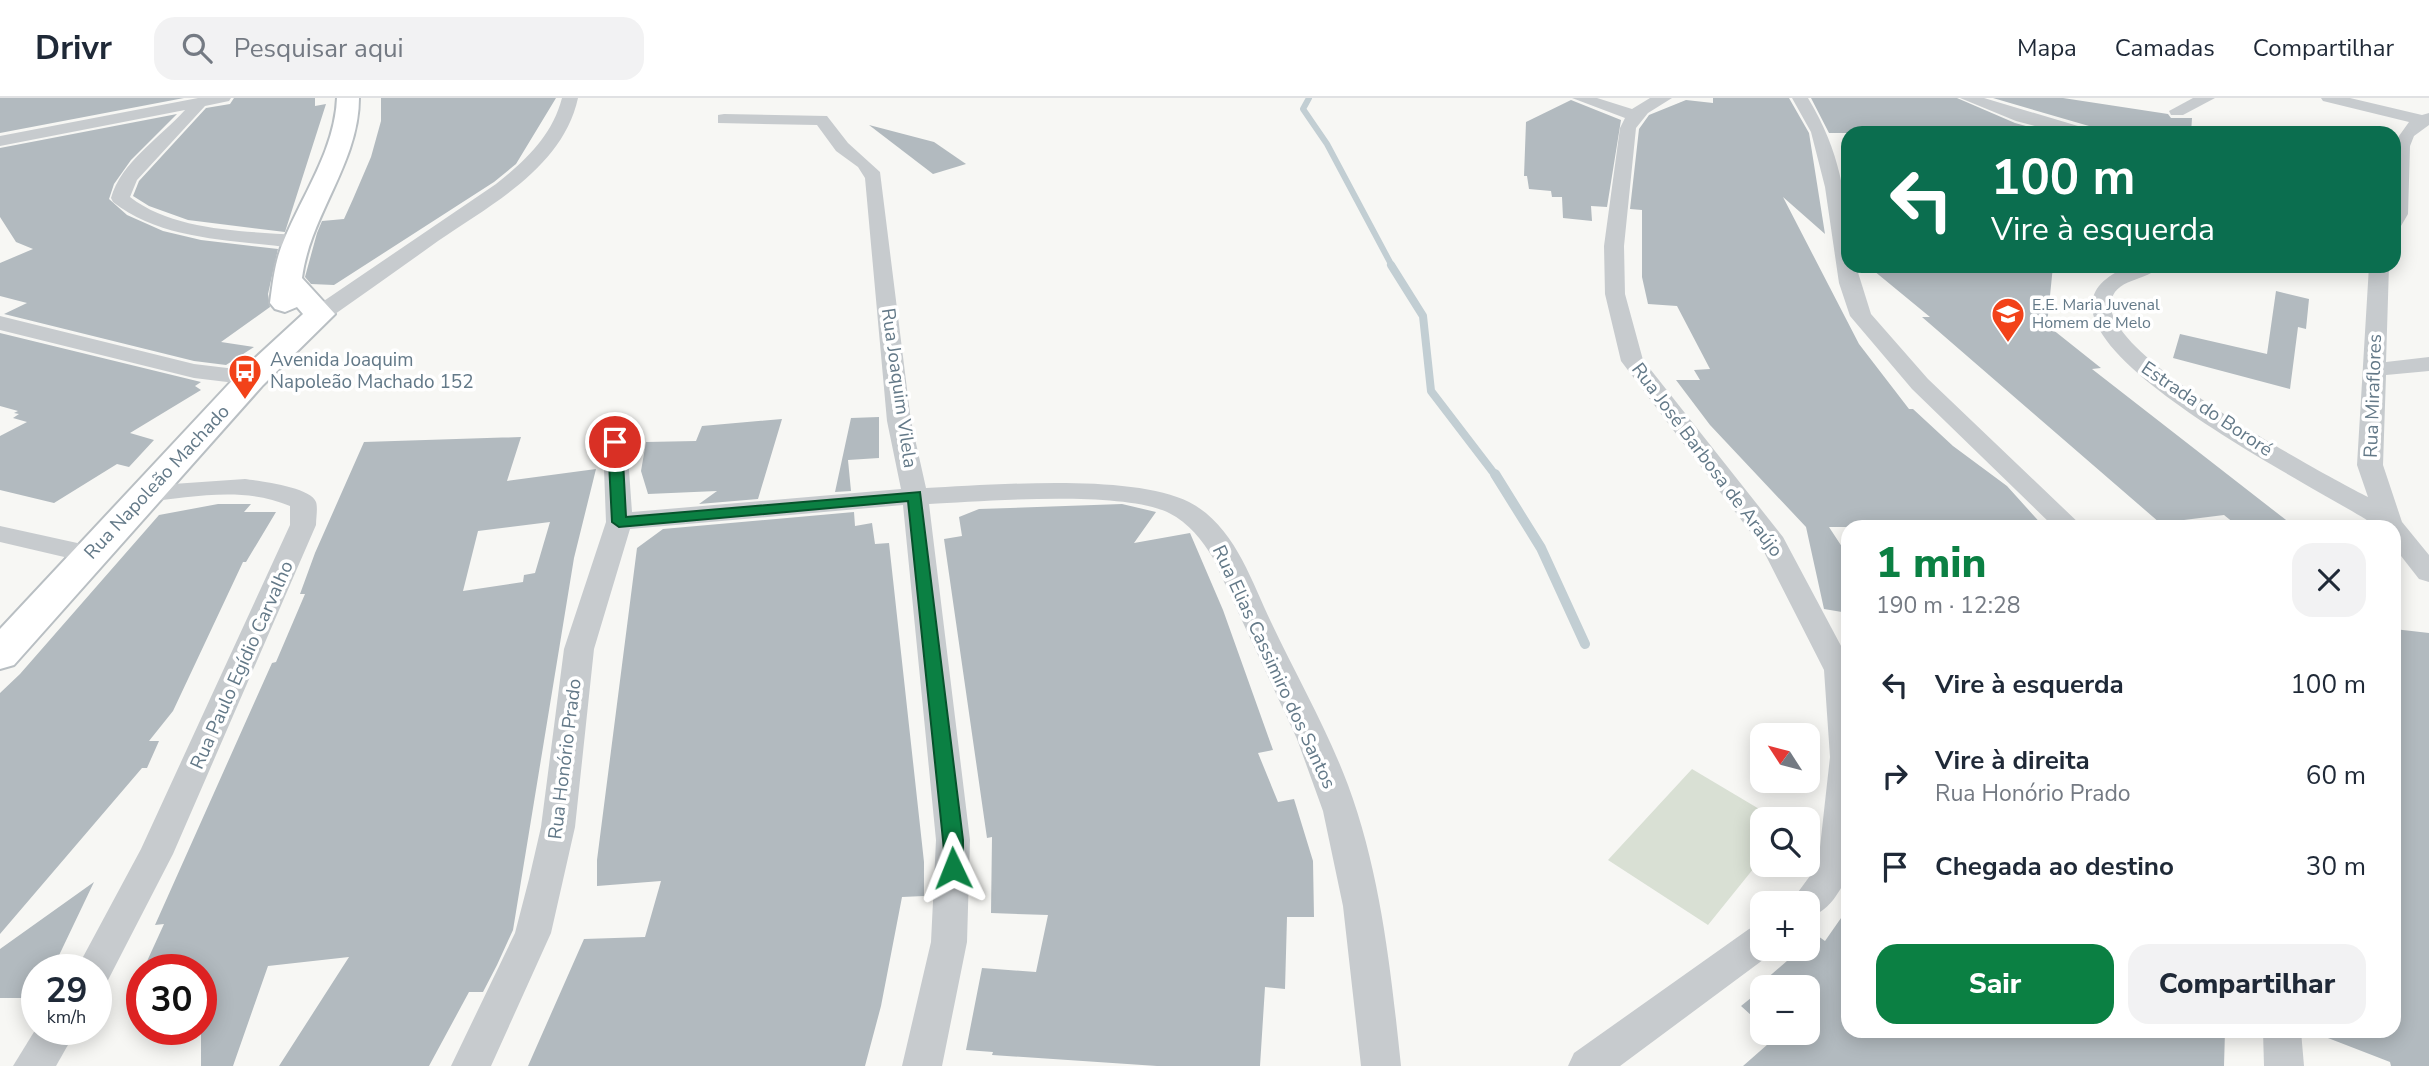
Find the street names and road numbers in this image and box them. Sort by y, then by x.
street label: Rua Joaquim Vilela [875,306,923,470]
street label: Rua Miraflores [2358,334,2388,458]
street label: Estrada do Bororé [2136,355,2278,463]
street label: Rua José Barbosa de Araújo [1625,358,1789,562]
street label: Rua Napoleão Machado [78,399,236,565]
street label: Rua Elias Cassimiro dos Santos [1206,541,1342,793]
street label: Rua Paulo Egídio Carvalho [184,557,300,773]
street label: Rua Honório Prado [542,677,588,841]

